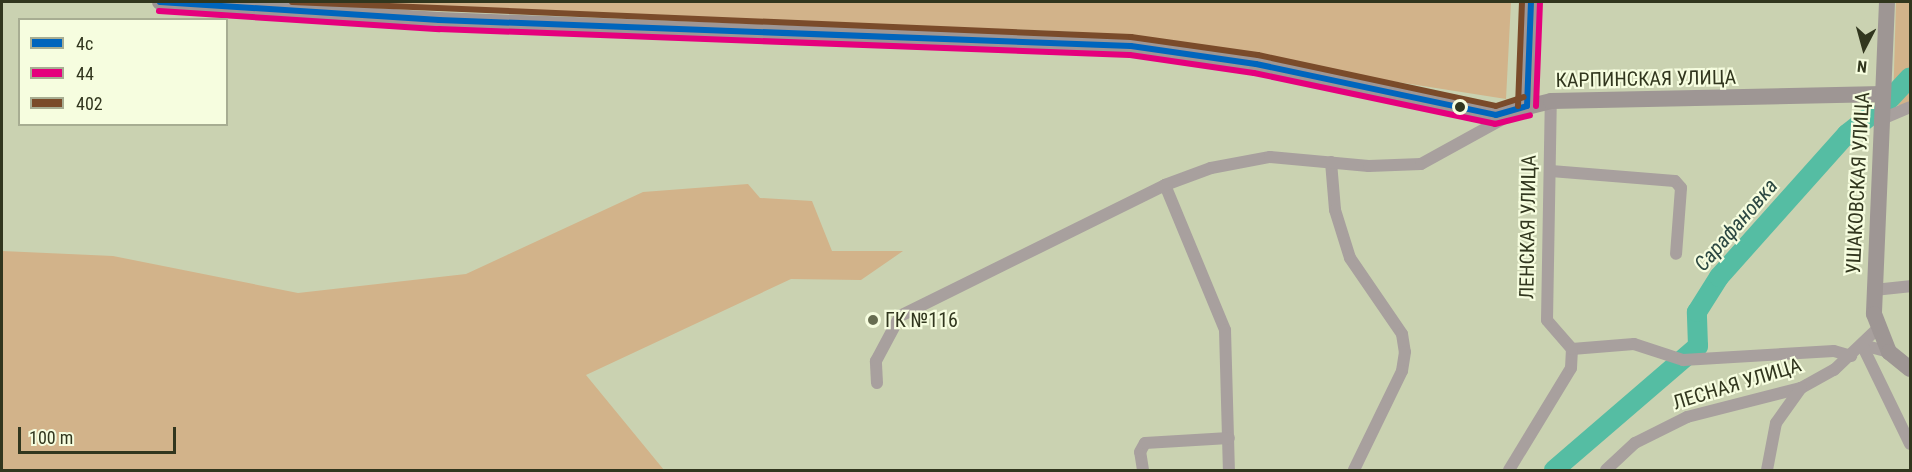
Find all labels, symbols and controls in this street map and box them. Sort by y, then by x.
legend [18,18,228,126]
north arrow [1834,18,1894,78]
text: 4с [76,33,93,54]
text: N [1856,56,1868,76]
text: 44 [76,63,94,84]
street label: КАРПИНСКАЯ УЛИЦА [1556,65,1736,93]
street label: УШАКОВСКАЯ УЛИЦА [1841,91,1875,275]
text: 402 [76,93,103,114]
unlabelled marker [1454,101,1466,113]
street label: ЛЕНСКАЯ УЛИЦА [1515,155,1541,299]
water label: Сарафановка [1689,174,1783,276]
place label: ГК №116 [885,308,958,332]
marker: ГК №116 [866,313,880,327]
street label: ЛЕСНАЯ УЛИЦА [1670,353,1804,415]
scale bar [21,415,178,453]
text: 100 m [29,427,73,448]

